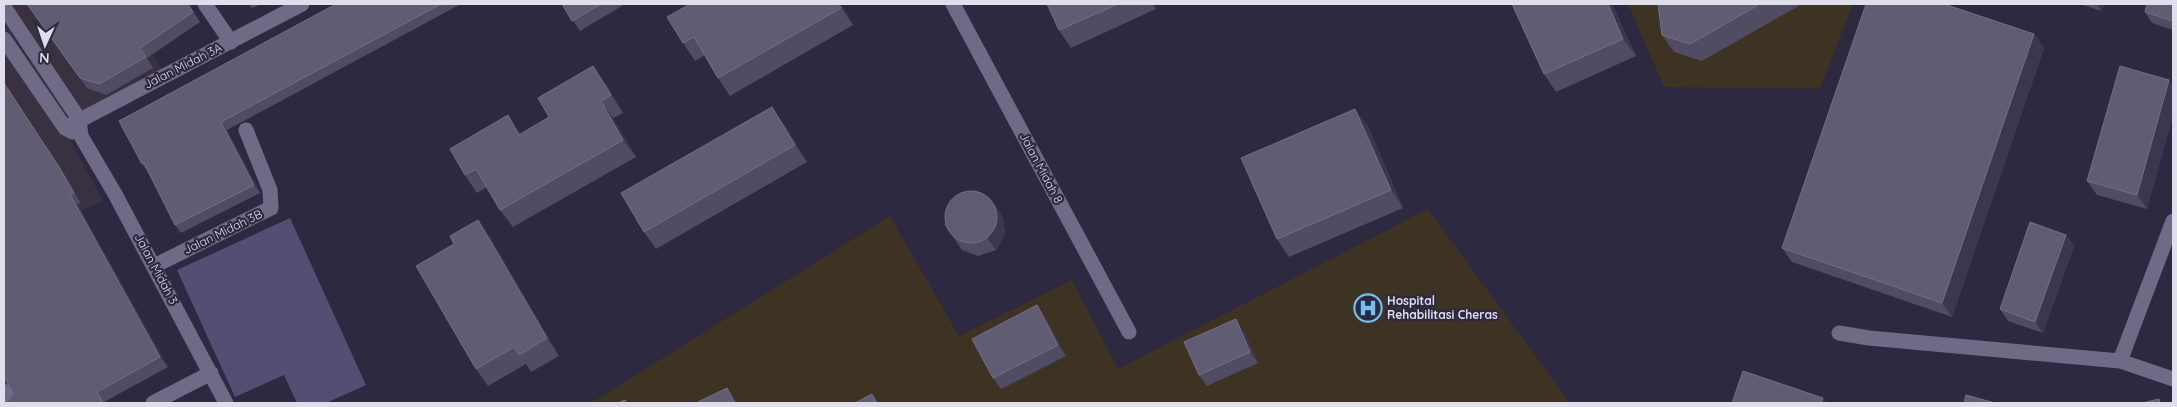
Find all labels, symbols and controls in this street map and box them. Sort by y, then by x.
north arrow [20,20,70,70]
street label: Jalan Midah 3A [141,39,225,92]
text: N [39,49,50,67]
street label: Jalan Midah 8 [1017,130,1066,206]
street label: Jalan Midah 3B [181,206,265,257]
street label: Jalan Midah 3 [132,231,181,307]
hospital icon: Hospital Rehabilitasi Cheras [1353,293,1383,323]
place label: Hospital Rehabilitasi Cheras [1387,293,1498,322]

